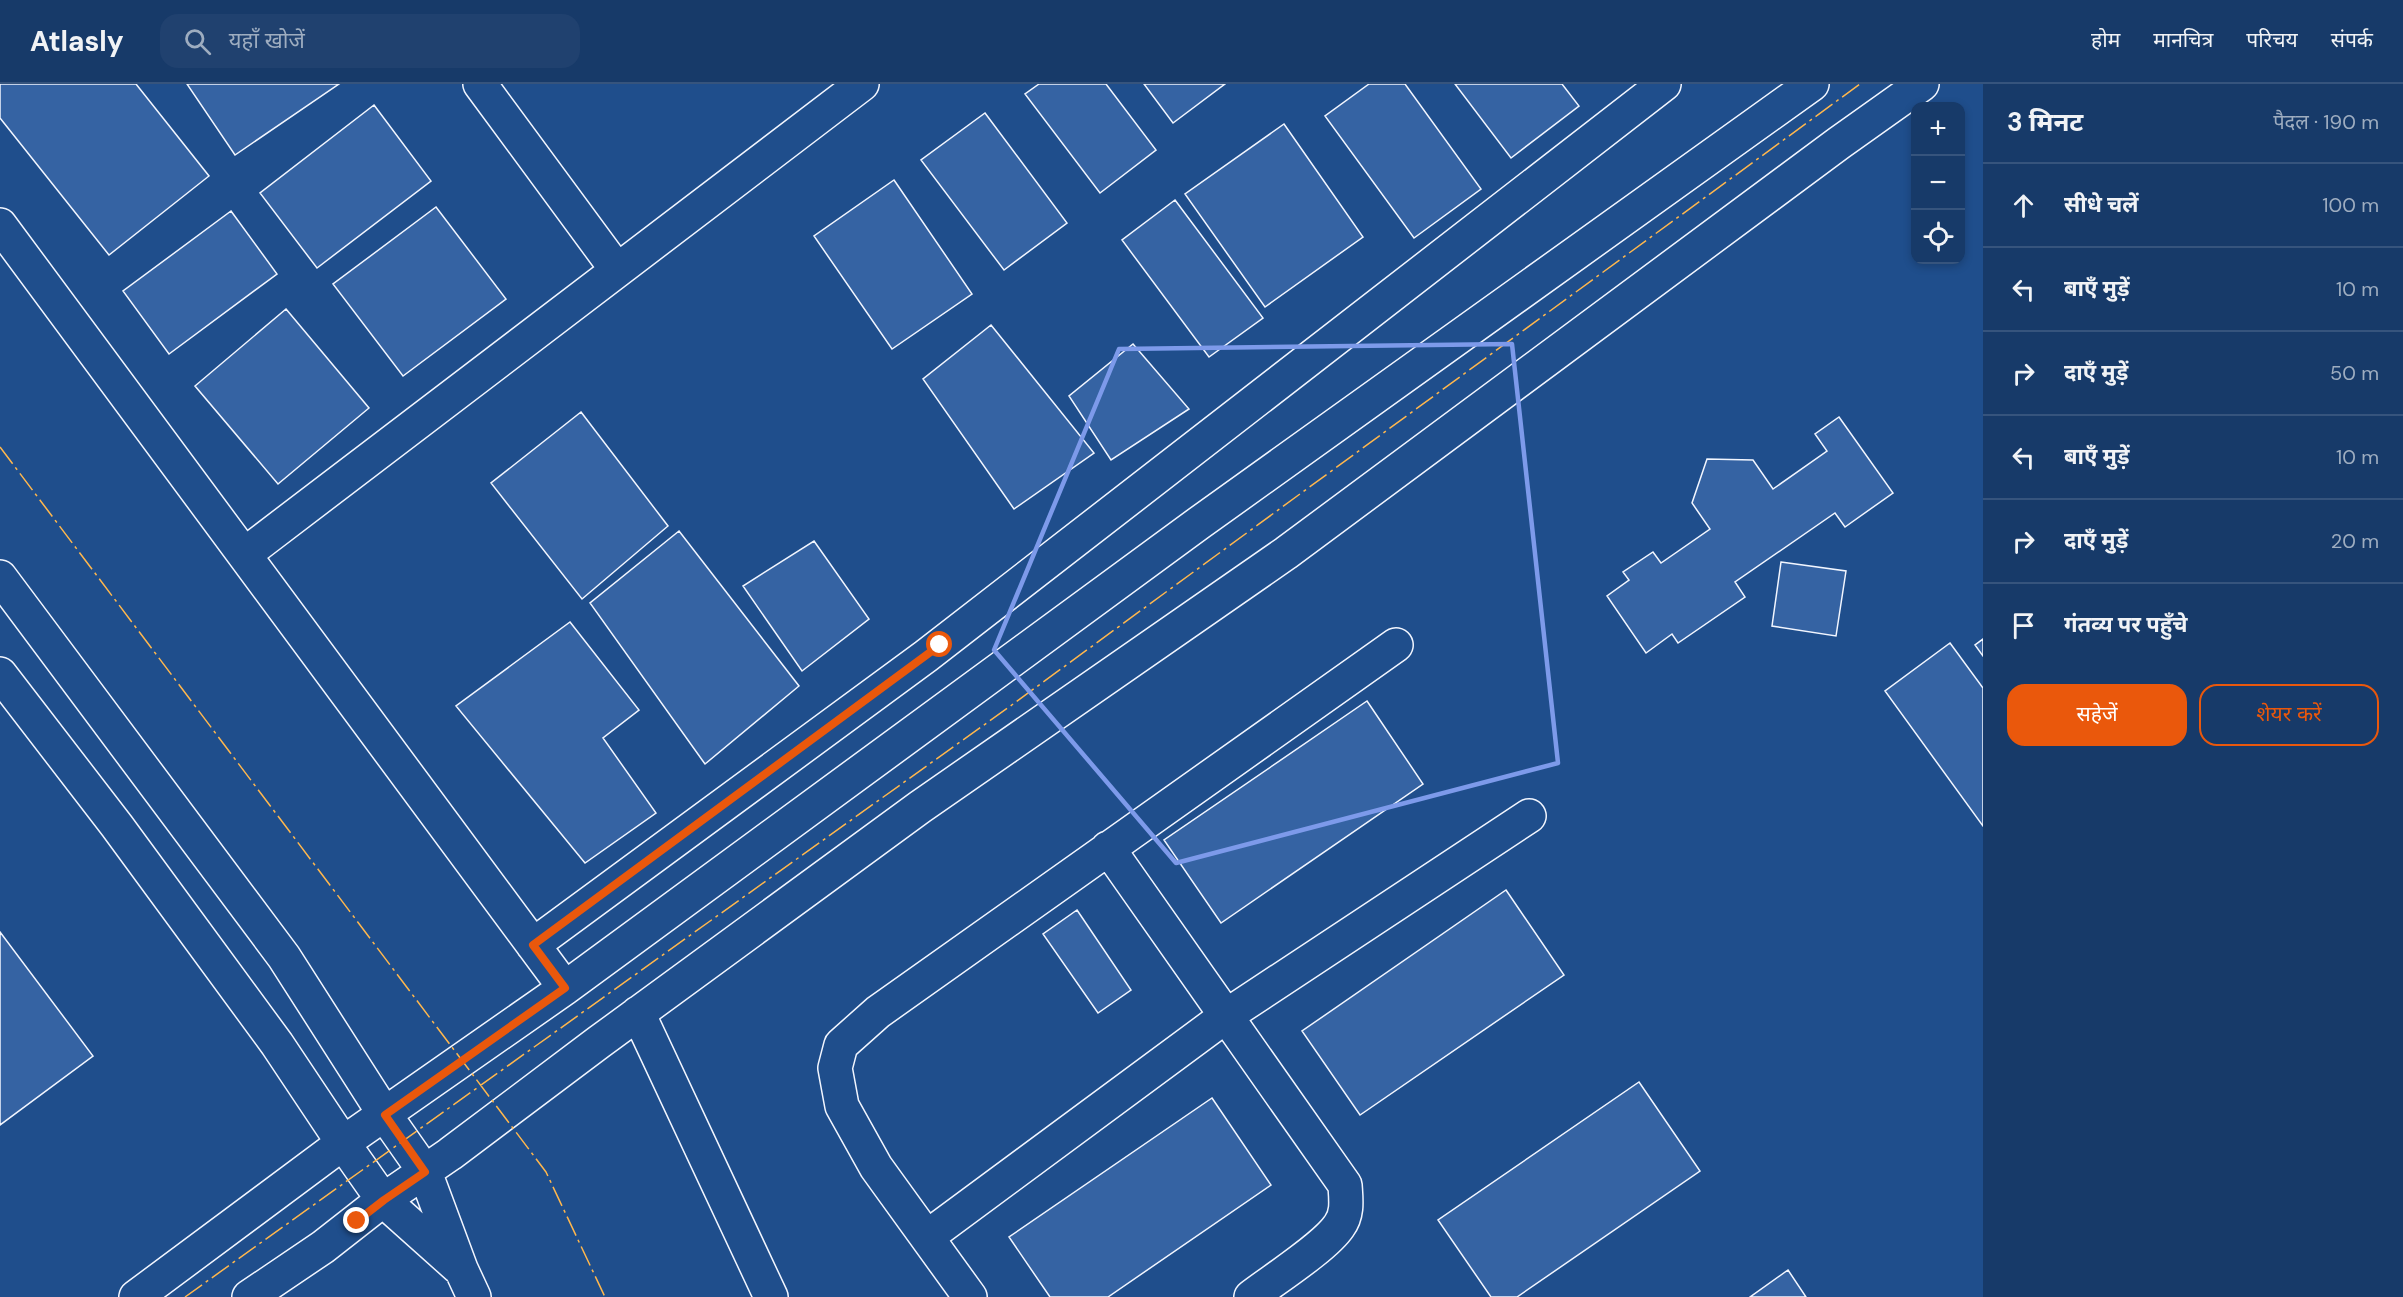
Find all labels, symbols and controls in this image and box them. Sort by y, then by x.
search box [160,14,580,68]
text: Atlasly [30,23,124,60]
icon: search [181,25,214,58]
text: यहाँ खोजें [229,26,305,55]
text: होम [2091,26,2120,54]
text: मानचित्र [2153,26,2213,54]
text: परिचय [2246,26,2298,54]
text: संपर्क [2331,26,2373,54]
map controls [1911,102,1965,264]
button: + [1911,102,1965,156]
text: 3 मिनट [2007,105,2083,139]
text: पैदल · 190 m [2273,109,2379,135]
button: − [1911,156,1965,210]
icon: ahead [2007,189,2040,222]
text: सीधे चलें [2064,190,2139,219]
text: 100 m [2322,192,2379,218]
button: locate [1911,210,1965,264]
icon: left [2007,273,2040,306]
text: बाएँ मुड़ें [2064,274,2130,303]
text: 10 m [2336,276,2379,302]
icon: right [2007,357,2040,390]
text: दाएँ मुड़ें [2064,358,2128,387]
text: 50 m [2330,360,2379,386]
icon: left [2007,441,2040,474]
text: बाएँ मुड़ें [2064,442,2130,471]
text: 10 m [2336,444,2379,470]
icon: right [2007,525,2040,558]
text: दाएँ मुड़ें [2064,526,2128,555]
text: 20 m [2331,528,2379,554]
icon: arrive [2007,609,2040,642]
text: गंतव्य पर पहुँचे [2064,610,2187,639]
route start [926,631,952,657]
button: सहेजें [2007,684,2187,746]
button: शेयर करें [2199,684,2379,746]
route end [343,1207,369,1233]

